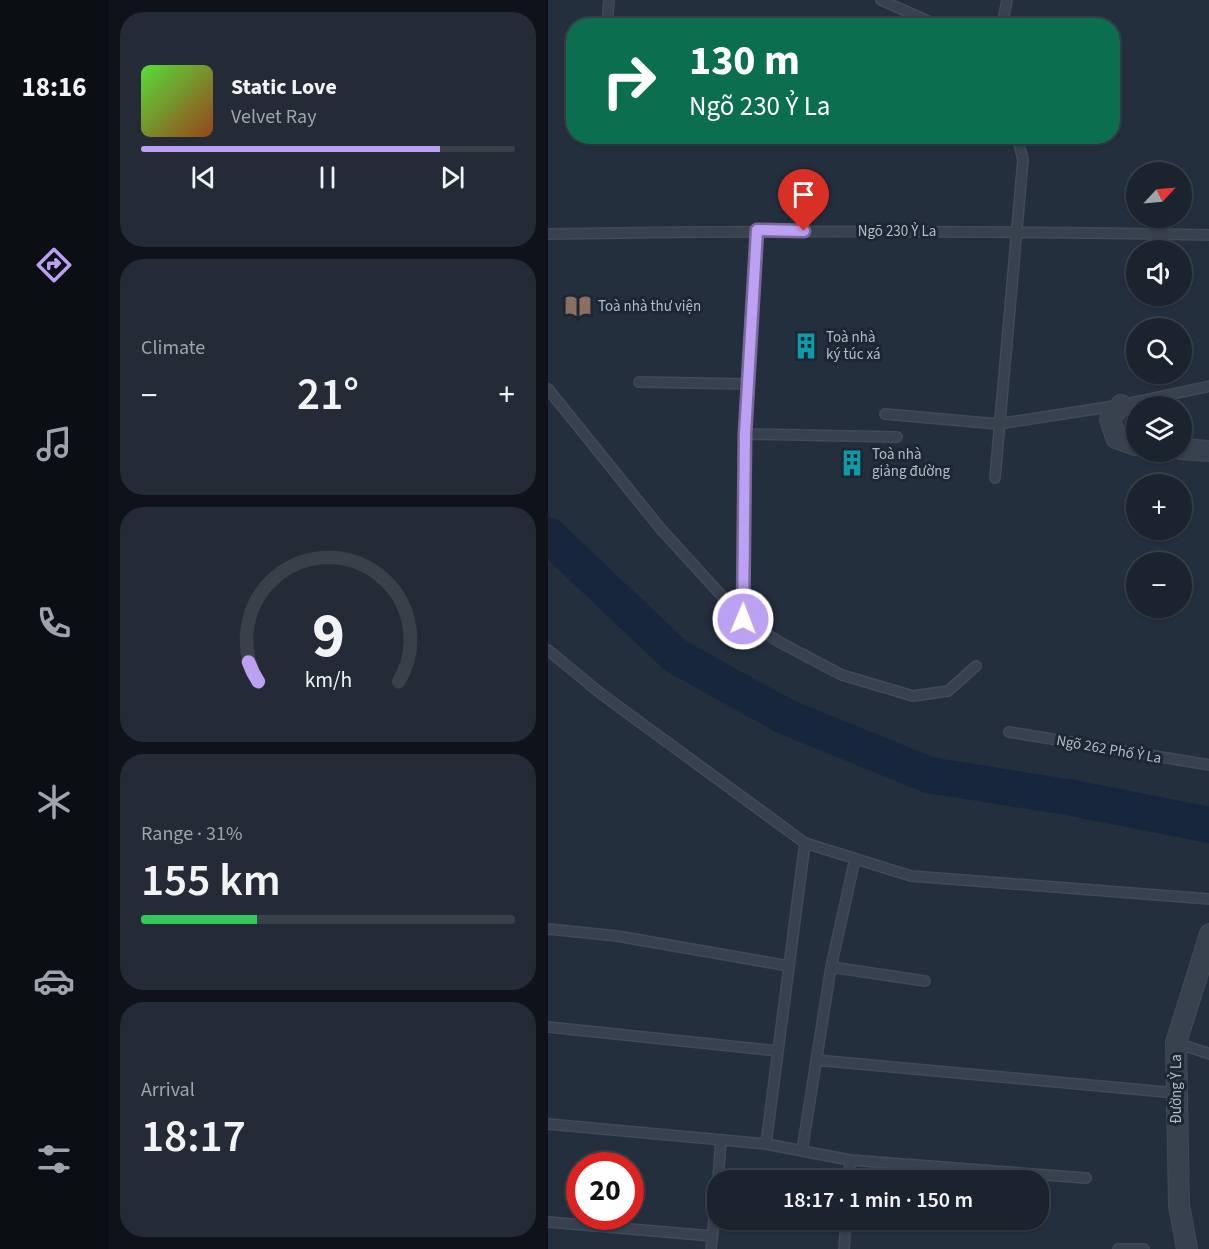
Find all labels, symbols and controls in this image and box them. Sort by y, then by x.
text: 130 m [689,31,800,91]
icon: right [590,42,668,120]
text: 18:16 [21,68,87,107]
text: Static Love [231,71,337,103]
text: Ngõ 230 Ỷ La [689,87,830,126]
text: Velvet Ray [231,103,317,131]
icon: previous [187,161,220,194]
icon: pause [311,161,344,194]
icon: next [436,161,469,194]
north arrow [1126,162,1192,228]
map controls [1126,162,1192,618]
pin [778,169,829,231]
icon: arrive [787,178,820,211]
street label: Ngõ 230 Ỷ La [858,221,936,242]
button: sound [1126,240,1192,306]
icon: directions [33,244,75,286]
library icon: Toà nhà thư viện [563,291,593,321]
place label: Toà nhà thư viện [598,296,701,317]
button: search [1126,318,1192,384]
place label: Toà nhà ký túc xá [826,327,881,365]
building icon: Toà nhà ký túc xá [791,331,821,361]
text: Climate [141,334,205,362]
text: 21° [297,363,359,427]
text: − [141,372,157,419]
text: + [499,372,515,419]
button: layers [1126,396,1192,462]
icon: music [33,423,75,465]
place label: Toà nhà giảng đường [872,444,951,482]
building icon: Toà nhà giảng đường [837,448,867,478]
button: + [1126,474,1192,540]
button: − [1126,552,1192,618]
position arrow [711,587,775,651]
text: 9 [312,592,344,681]
icon: phone [33,602,75,644]
text: km/h [304,665,352,696]
street label: Ngõ 262 Phố Ỷ La [1055,730,1163,769]
icon: climate [33,781,75,823]
text: Range · 31% [141,820,242,848]
text: 155 km [141,849,281,913]
icon: car [33,960,75,1002]
street label: Đường Ỷ La [1166,1054,1187,1124]
text: Arrival [141,1076,195,1104]
text: 18:17 [141,1105,246,1169]
icon: filters [33,1138,75,1180]
speed limit sign: 20 [566,1152,644,1230]
text: 18:17 · 1 min · 150 m [783,1184,973,1216]

